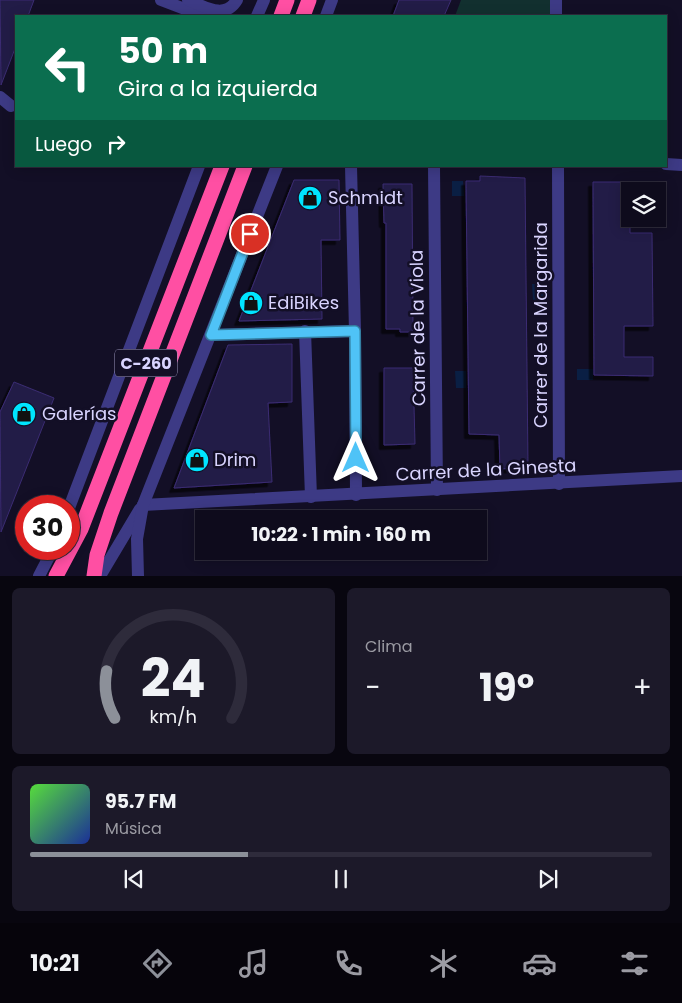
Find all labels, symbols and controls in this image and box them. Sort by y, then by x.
text: 50 m [118,26,208,75]
icon: left [35,35,100,100]
text: Gira a la izquierda [118,73,318,104]
icon: right [102,130,130,158]
text: Luego [35,131,92,158]
map controls [621,182,666,227]
button: layers [621,182,666,227]
shop icon: Schmidt [297,185,323,211]
place label: Schmidt [328,185,403,210]
pin [229,213,271,255]
icon: arrive [236,220,264,248]
street label: Carrer de la Margarida [528,222,553,428]
street label: Carrer de la Viola [404,250,431,406]
shop icon: EdiBikes [238,290,264,316]
place label: EdiBikes [268,290,339,315]
road number: C-260 [115,349,177,376]
shop icon: Galerías [11,401,37,427]
place label: Galerías [42,401,116,426]
position arrow [329,431,381,483]
shop icon: Drim [184,447,210,473]
place label: Drim [214,447,256,472]
street label: Carrer de la Ginesta [395,452,577,487]
speed limit sign: 30 [15,495,80,560]
text: 10:22 · 1 min · 160 m [251,521,431,548]
text: Clima [365,635,413,658]
text: 24 [141,642,206,715]
text: 19° [479,661,534,714]
text: − [365,668,380,707]
text: + [633,668,652,707]
text: km/h [150,704,197,729]
text: 95.7 FM [105,788,176,815]
text: Música [105,817,162,840]
icon: previous [120,865,148,893]
icon: pause [327,865,355,893]
icon: next [534,865,562,893]
icon: directions [140,946,175,981]
icon: music [236,946,271,981]
icon: phone [331,946,366,981]
icon: climate [426,946,461,981]
icon: car [522,946,557,981]
icon: filters [617,946,652,981]
text: 10:21 [30,948,80,979]

